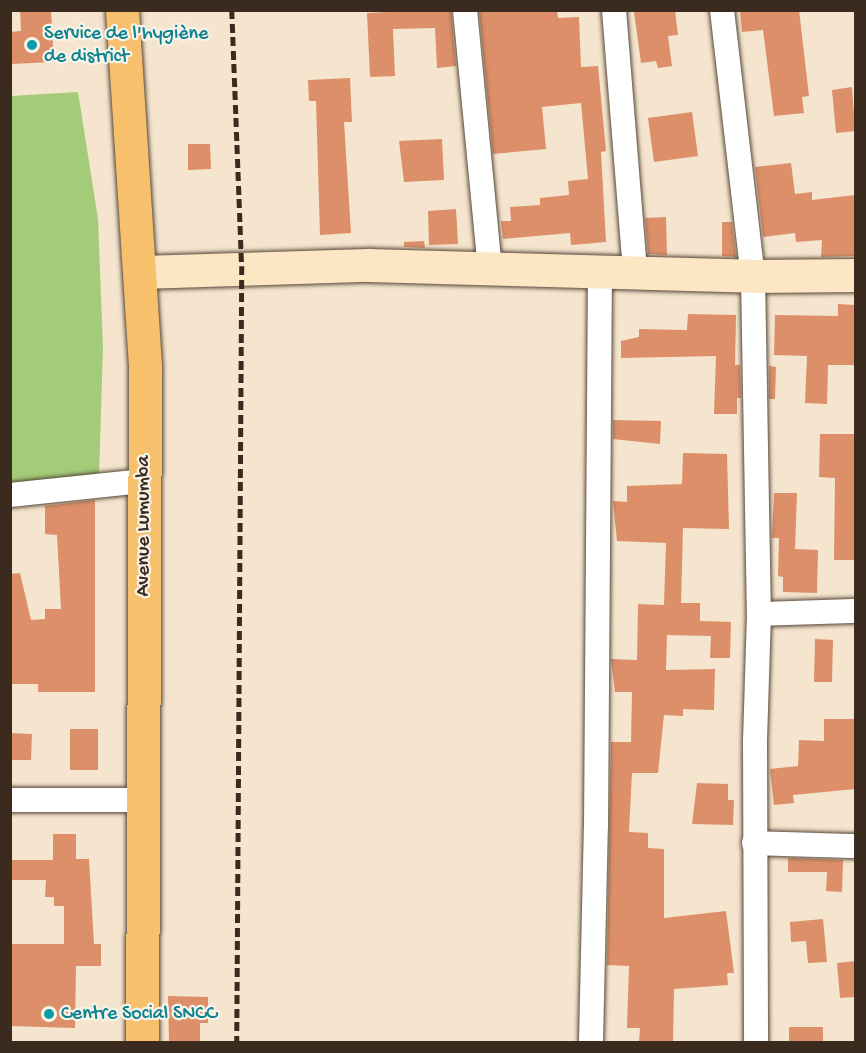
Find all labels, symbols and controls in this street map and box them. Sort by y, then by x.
place label: Service de l'hygiène de district [44,22,208,69]
marker: Service de l'hygiène de district [25,38,39,52]
street label: Avenue Lumumba [132,455,156,597]
place label: Centre Social SNCC [61,1002,217,1026]
marker: Centre Social SNCC [42,1007,56,1021]

